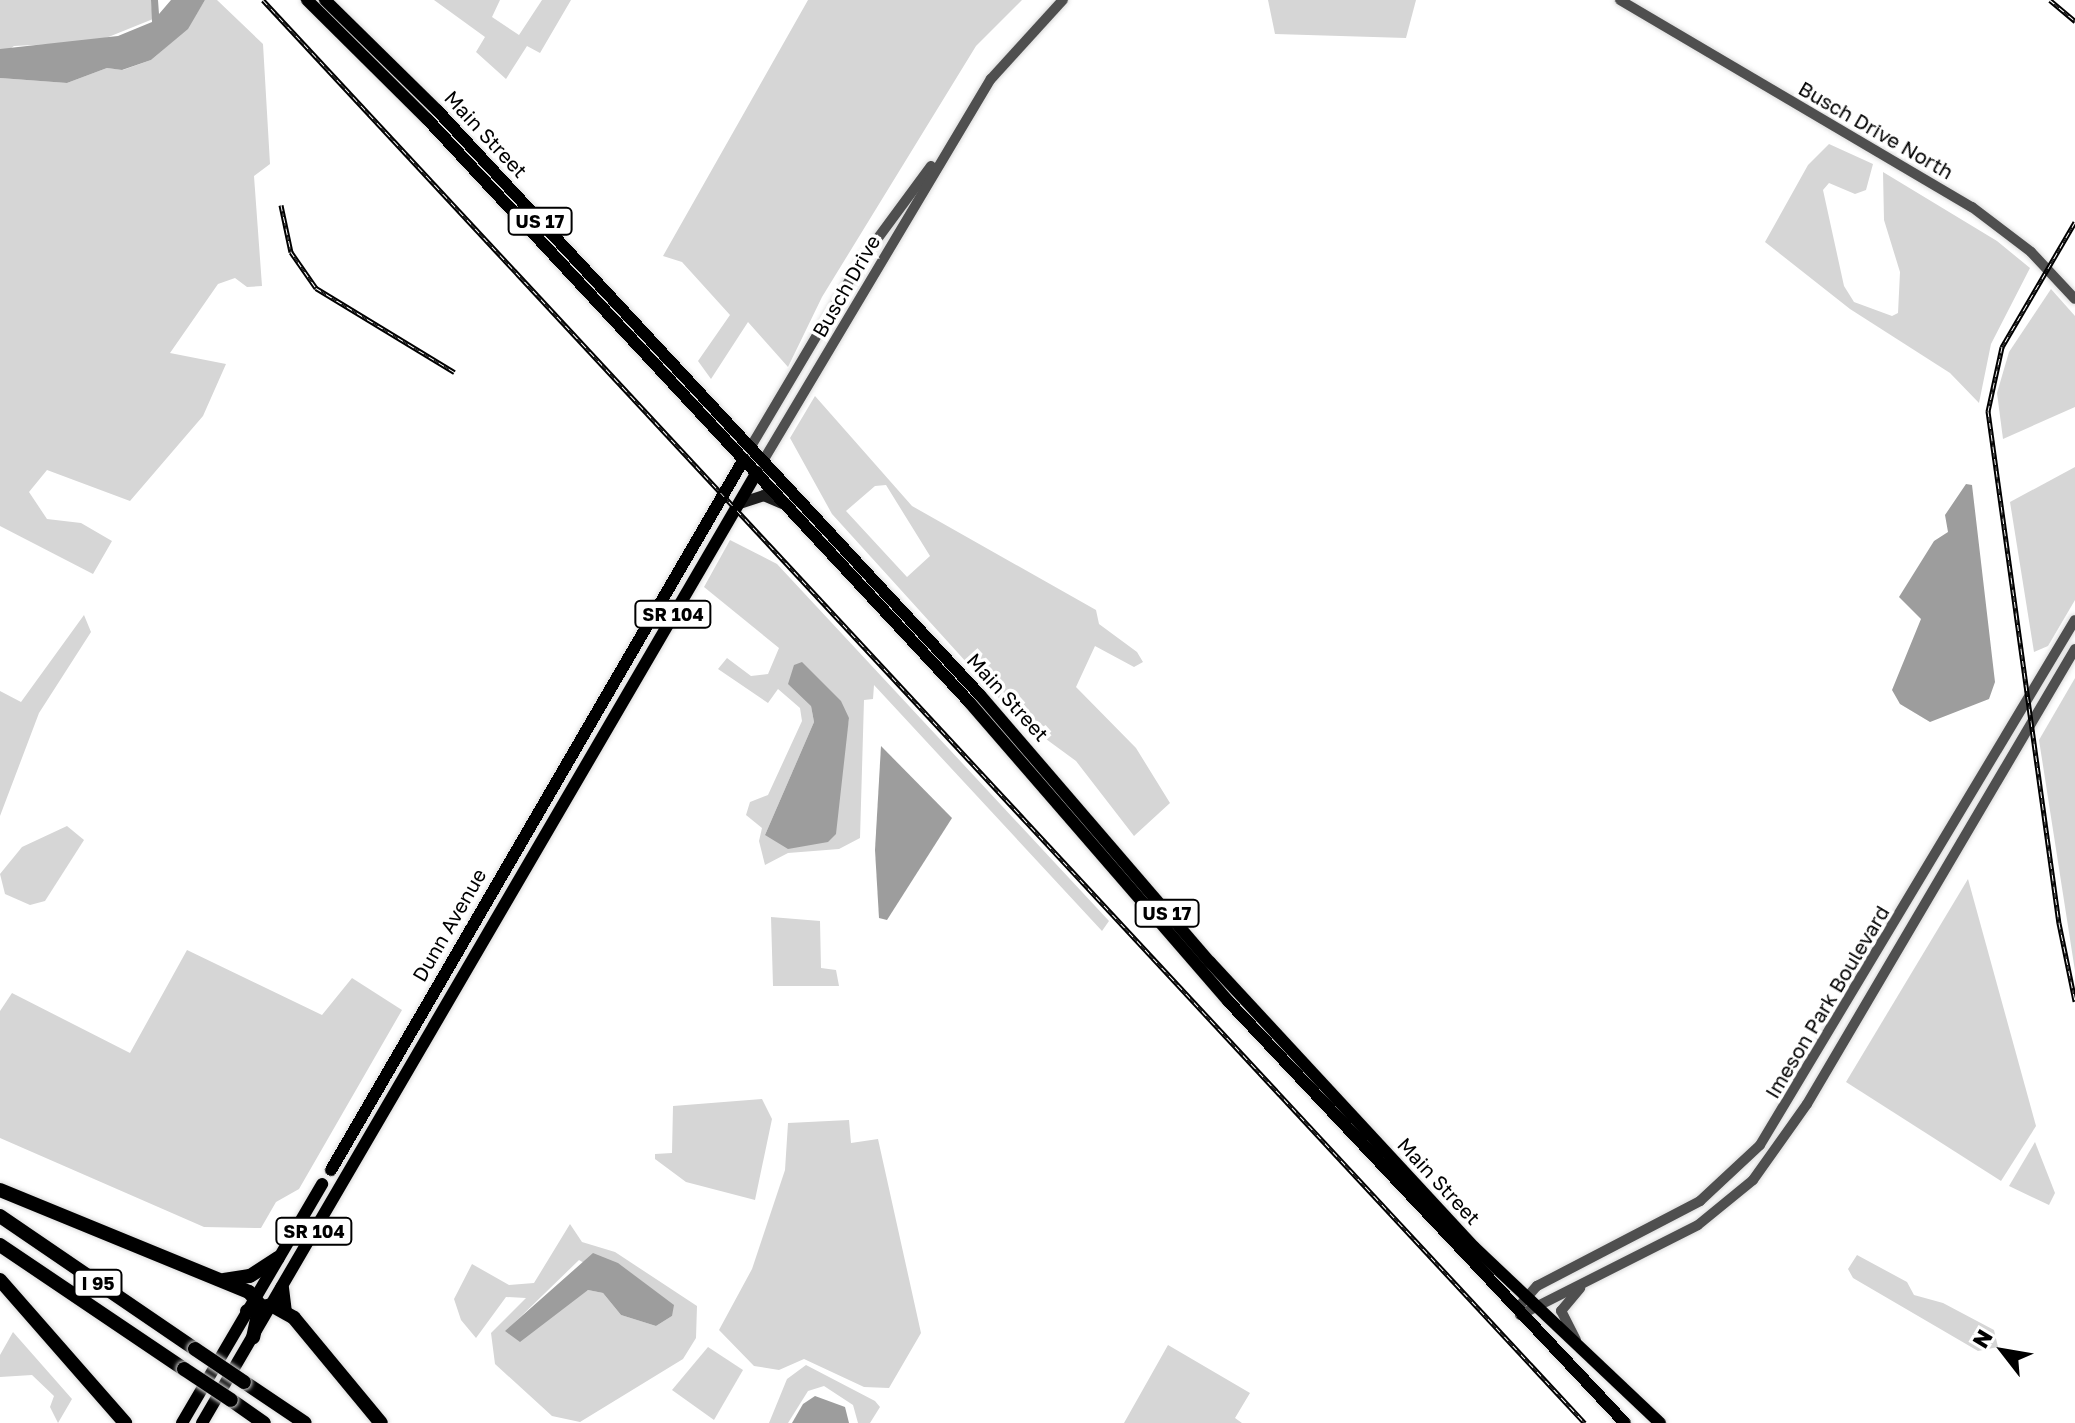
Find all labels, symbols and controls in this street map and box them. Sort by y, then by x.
street label: Busch Drive North [1794,76,1958,184]
street label: Main Street [440,85,532,183]
road number: US 17 [506,207,574,235]
street label: Busch Drive [807,231,885,341]
road number: SR 104 [633,600,713,628]
street label: Main Street [962,648,1054,746]
street label: Dunn Avenue [407,864,491,986]
road number: US 17 [1133,899,1201,927]
street label: Imeson Park Boulevard [1760,901,1894,1103]
street label: Main Street [1393,1132,1485,1230]
road number: SR 104 [274,1217,354,1245]
road number: I 95 [72,1269,124,1297]
north arrow [1963,1311,2043,1391]
text: N [1966,1324,1998,1353]

